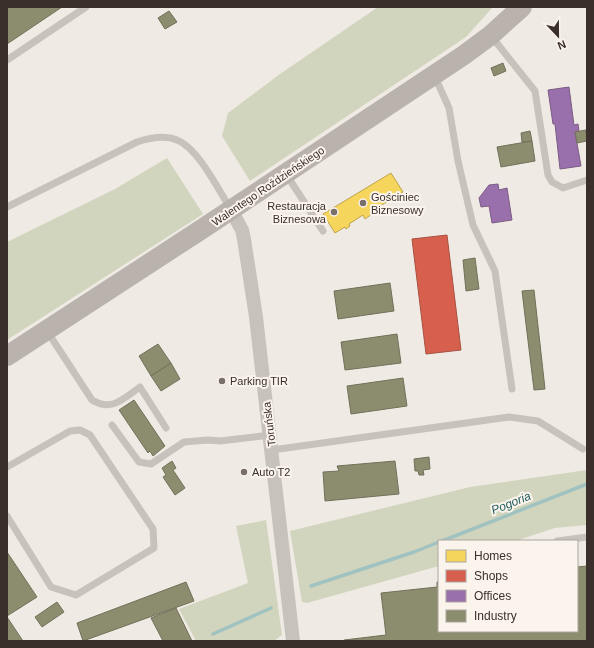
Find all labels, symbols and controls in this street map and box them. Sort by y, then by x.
north arrow [538,16,578,56]
text: N [556,38,568,52]
street label: Walentego Roździeńskiego [210,144,326,228]
place label: Gościniec Biznesowy [371,191,424,216]
marker: Gościniec Biznesowy [358,198,368,208]
place label: Restauracja Biznesowa [267,200,327,225]
marker: Restauracja Biznesowa [329,207,339,217]
place label: Parking TIR [230,375,288,387]
marker: Parking TIR [217,376,227,386]
street label: Toruńska [260,400,278,447]
place label: Auto T2 [252,466,290,478]
marker: Auto T2 [239,467,249,477]
water label: Pogoria [489,489,533,517]
legend [438,540,578,632]
text: Homes [474,549,512,563]
text: Shops [474,569,508,583]
text: Offices [474,589,511,603]
text: Industry [474,609,517,623]

